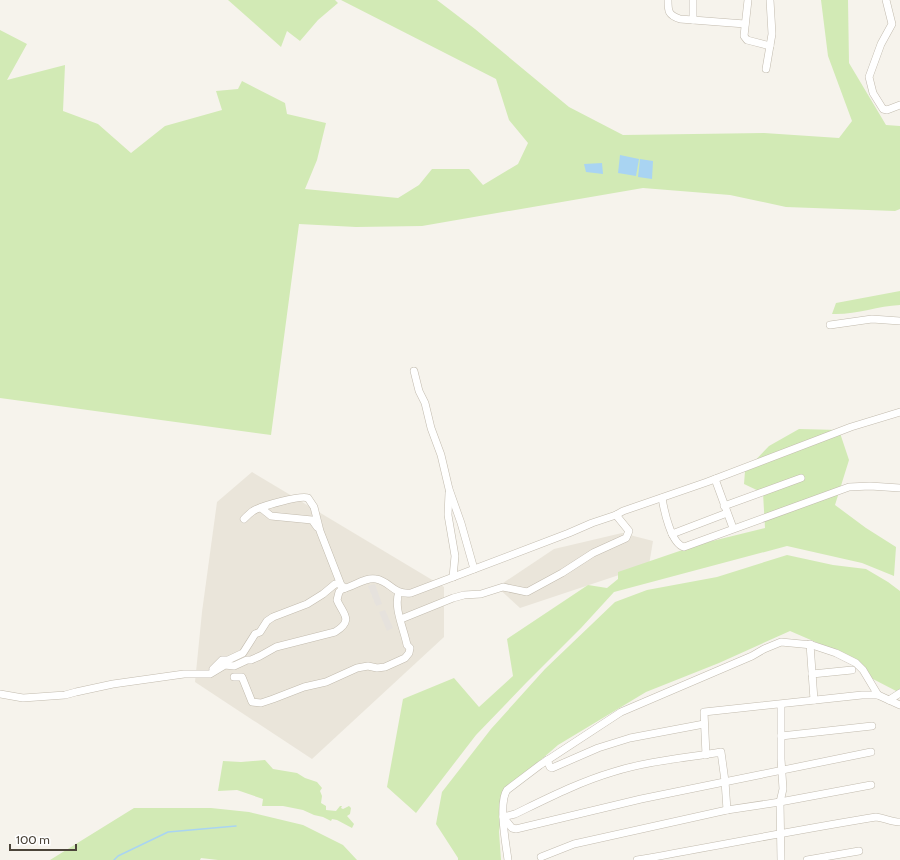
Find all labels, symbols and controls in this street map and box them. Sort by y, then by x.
scale bar [10,826,76,852]
text: 100 m [16,832,50,847]

